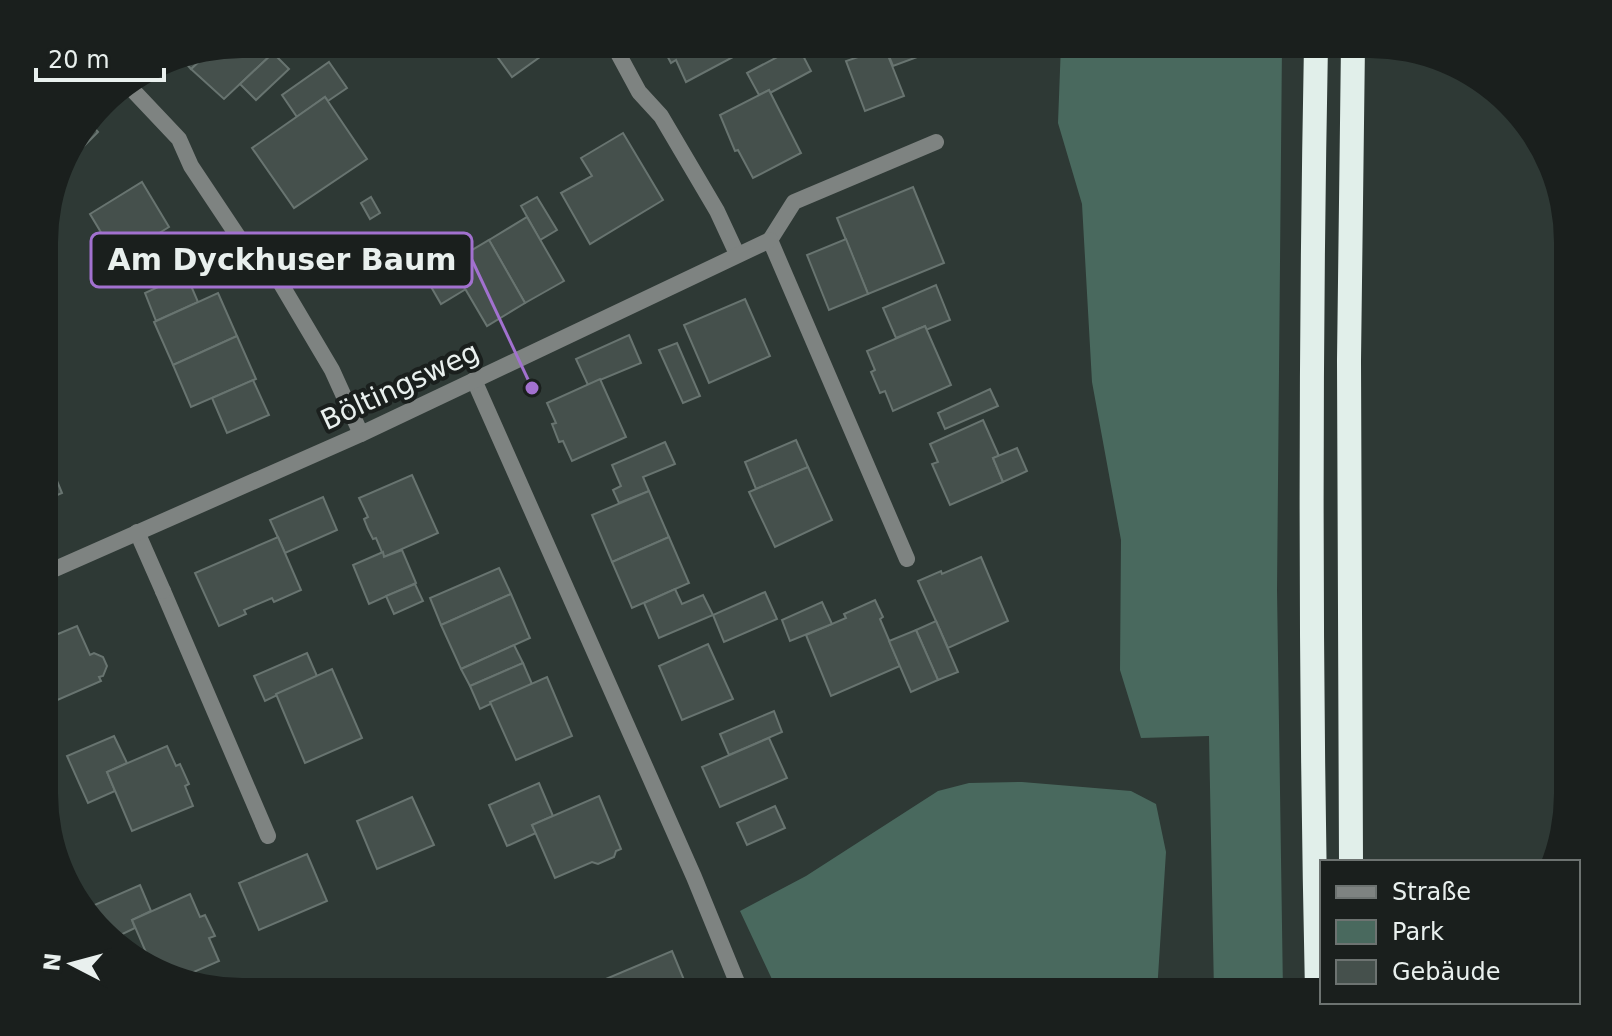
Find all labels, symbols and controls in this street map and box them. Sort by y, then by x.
scale bar [36,32,164,82]
text: 20 m [48,46,110,74]
callout: Am Dyckhuser Baum [91,233,472,287]
text: Am Dyckhuser Baum [108,242,457,277]
street label: Böltingsweg [316,335,484,437]
legend [1320,860,1580,1004]
text: Straße [1392,878,1471,906]
text: Park [1392,918,1444,946]
north arrow [32,924,112,1004]
text: N [39,951,66,972]
text: Gebäude [1392,958,1501,986]

